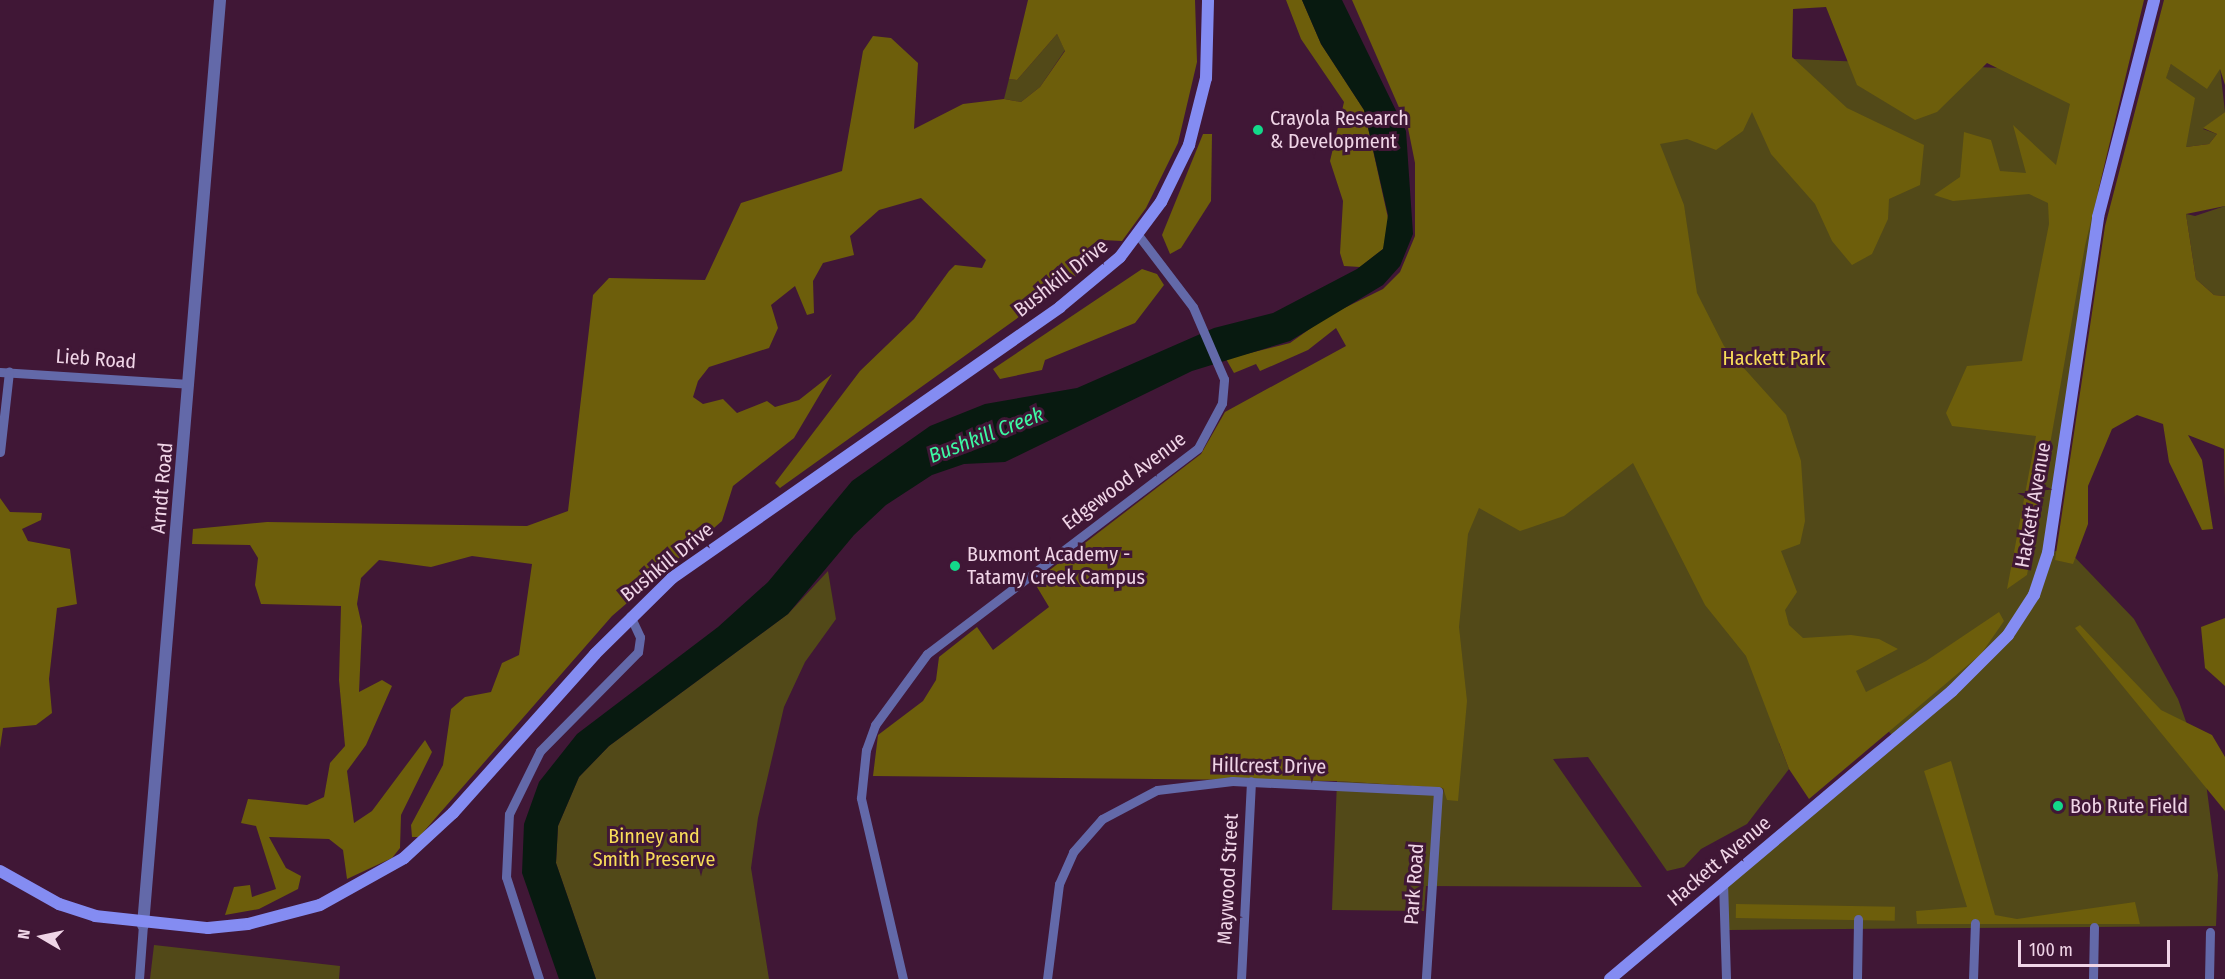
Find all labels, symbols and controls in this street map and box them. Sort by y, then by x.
place label: Crayola Research & Development [1270,106,1409,153]
marker: Crayola Research & Development [1251,123,1265,137]
street label: Bushkill Drive [1009,234,1113,322]
street label: Lieb Road [55,344,137,374]
park label: Hackett Park [1723,346,1825,370]
water label: Bushkill Creek [925,402,1047,468]
street label: Edgewood Avenue [1058,427,1190,535]
street label: Hackett Avenue [2010,440,2056,570]
street label: Arndt Road [146,441,178,535]
street label: Bushkill Drive [616,517,718,607]
place label: Buxmont Academy - Tatamy Creek Campus [967,542,1145,589]
marker: Buxmont Academy - Tatamy Creek Campus [948,559,962,573]
street label: Hillcrest Drive [1211,753,1327,779]
place label: Bob Rute Field [2070,794,2188,818]
marker: Bob Rute Field [2051,799,2065,813]
street label: Hackett Avenue [1662,811,1776,911]
street label: Maywood Street [1213,813,1243,945]
park label: Binney and Smith Preserve [593,825,715,872]
street label: Park Road [1399,842,1429,926]
north arrow [12,907,72,967]
text: N [14,928,34,940]
scale bar [2021,928,2172,966]
text: 100 m [2029,939,2073,961]

